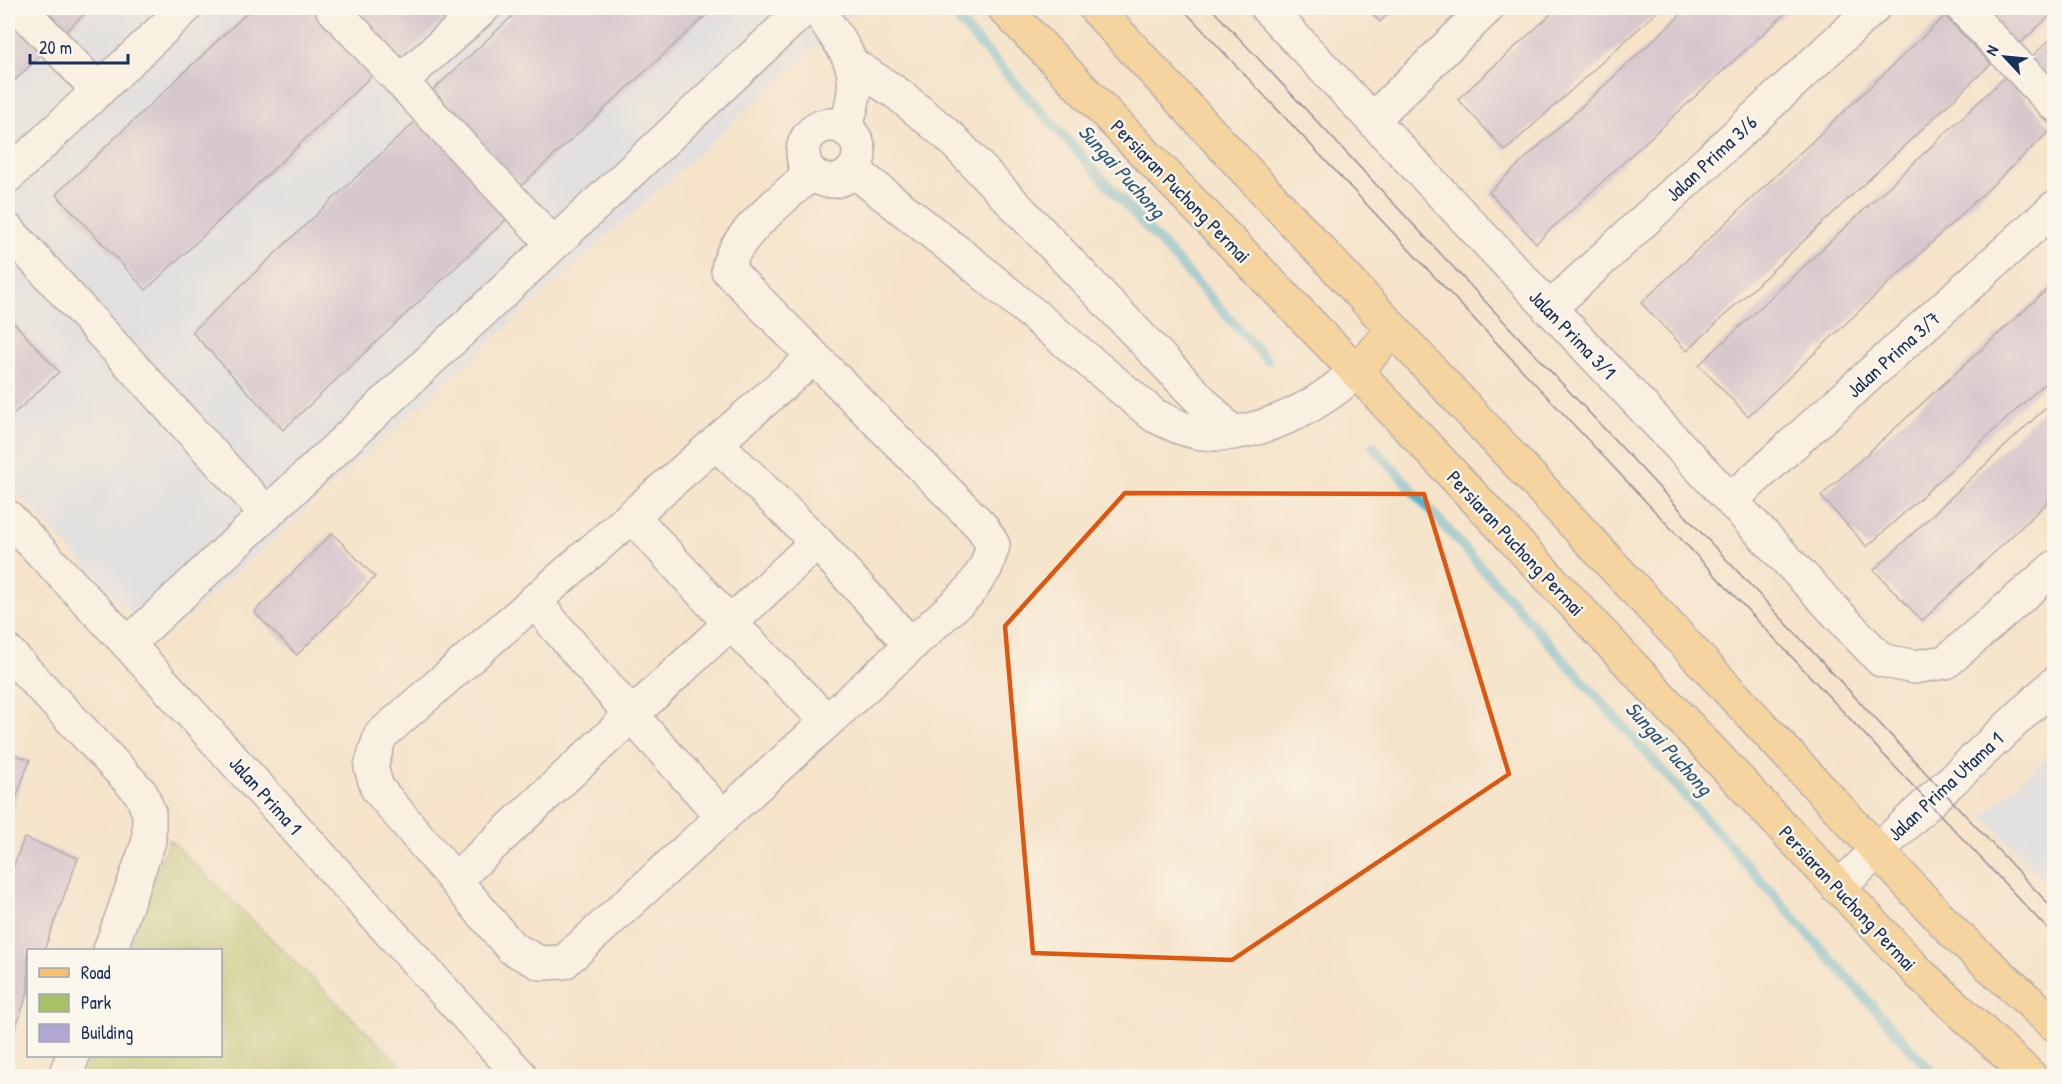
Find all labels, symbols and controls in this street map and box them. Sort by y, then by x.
scale bar [30,27,128,65]
north arrow [1975,27,2035,87]
text: 20 m [39,35,72,60]
text: N [1980,41,2003,59]
street label: Jalan Prima 3/6 [1660,109,1762,207]
street label: Persiaran Puchong Permai [1105,113,1257,269]
water label: Sungai Puchong [1072,118,1173,226]
street label: Jalan Prima 3/1 [1523,283,1623,385]
street label: Jalan Prima 3/7 [1840,305,1946,403]
street label: Persiaran Puchong Permai [1441,464,1591,622]
water label: Sungai Puchong [1619,695,1720,803]
street label: Jalan Prima Utama 1 [1881,725,2009,847]
street label: Jalan Prima 1 [223,750,309,840]
street label: Persiaran Puchong Permai [1773,819,1923,977]
legend [27,949,222,1057]
text: Road [81,960,111,985]
text: Park [81,990,112,1015]
text: Building [81,1020,133,1045]

